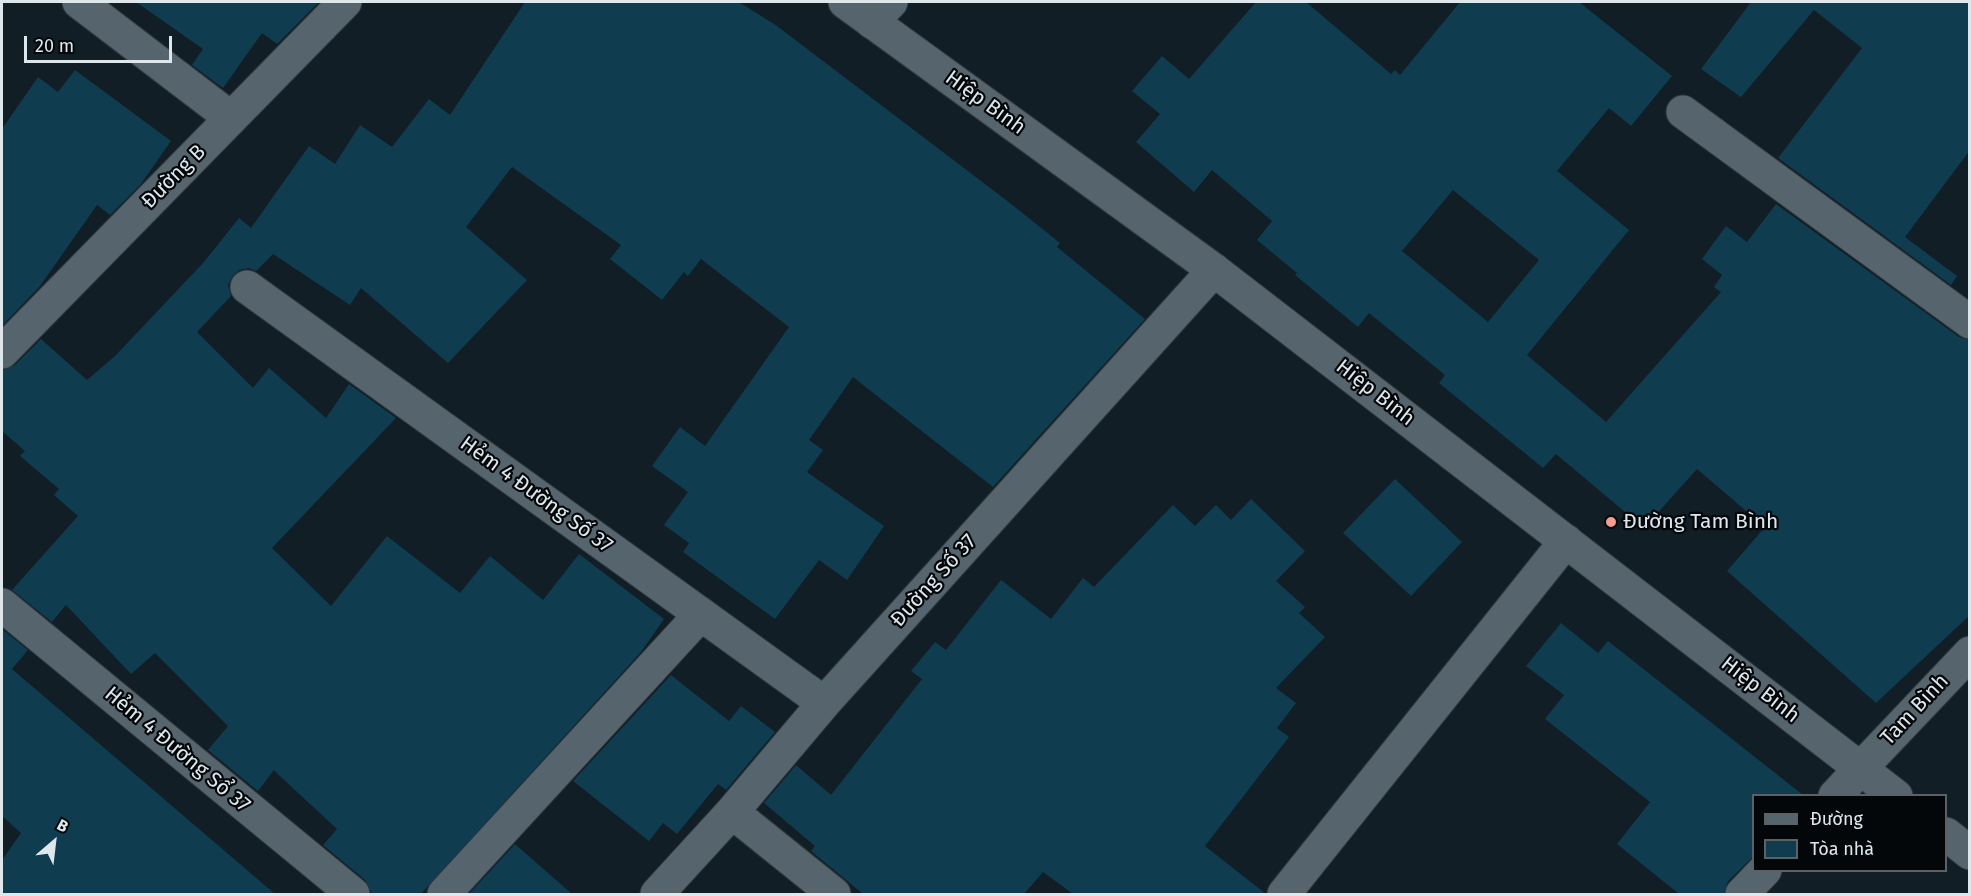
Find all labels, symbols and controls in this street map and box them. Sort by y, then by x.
scale bar [27,24,176,62]
text: 20 m [35,35,74,57]
street label: Hiệp Bình [940,65,1030,141]
street label: Đường B [137,140,211,214]
street label: Hiệp Bình [1331,354,1419,432]
street label: Hẻm 4 Đường Số 37 [455,431,617,559]
place label: Đường Tam Bình [1623,509,1778,535]
marker: Đường Tam Bình [1604,515,1618,529]
street label: Đường Số 37 [886,529,982,633]
street label: Hiệp Bình [1716,651,1804,729]
street label: Tam Bình [1876,669,1954,751]
street label: Hẻm 4 Đường Sổ 37 [99,682,255,818]
legend [1752,794,1947,872]
text: Đường [1810,808,1863,830]
north arrow [24,812,84,872]
text: B [54,815,72,836]
text: Tòa nhà [1810,838,1874,860]

